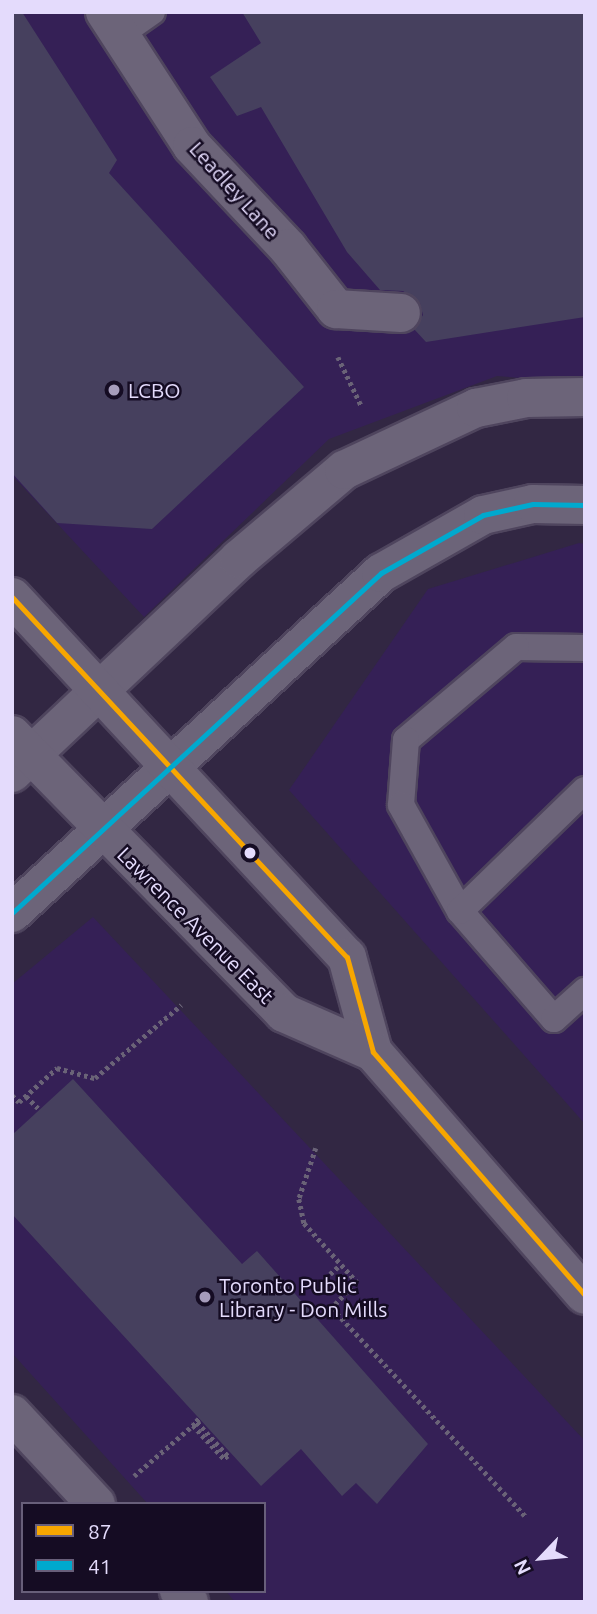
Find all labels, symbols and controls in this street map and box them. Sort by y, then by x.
street label: Leadley Lane [185,136,285,244]
place label: LCBO [128,377,181,403]
marker: LCBO [106,382,122,398]
street label: Lawrence Avenue East [113,842,279,1008]
unlabelled marker [243,846,257,860]
place label: Toronto Public Library - Don Mills [219,1272,387,1322]
marker: Toronto Public Library - Don Mills [197,1289,213,1305]
legend [21,1502,266,1593]
text: 87 [88,1519,112,1543]
north arrow [506,1523,576,1593]
text: 41 [88,1554,112,1578]
text: N [509,1556,535,1578]

